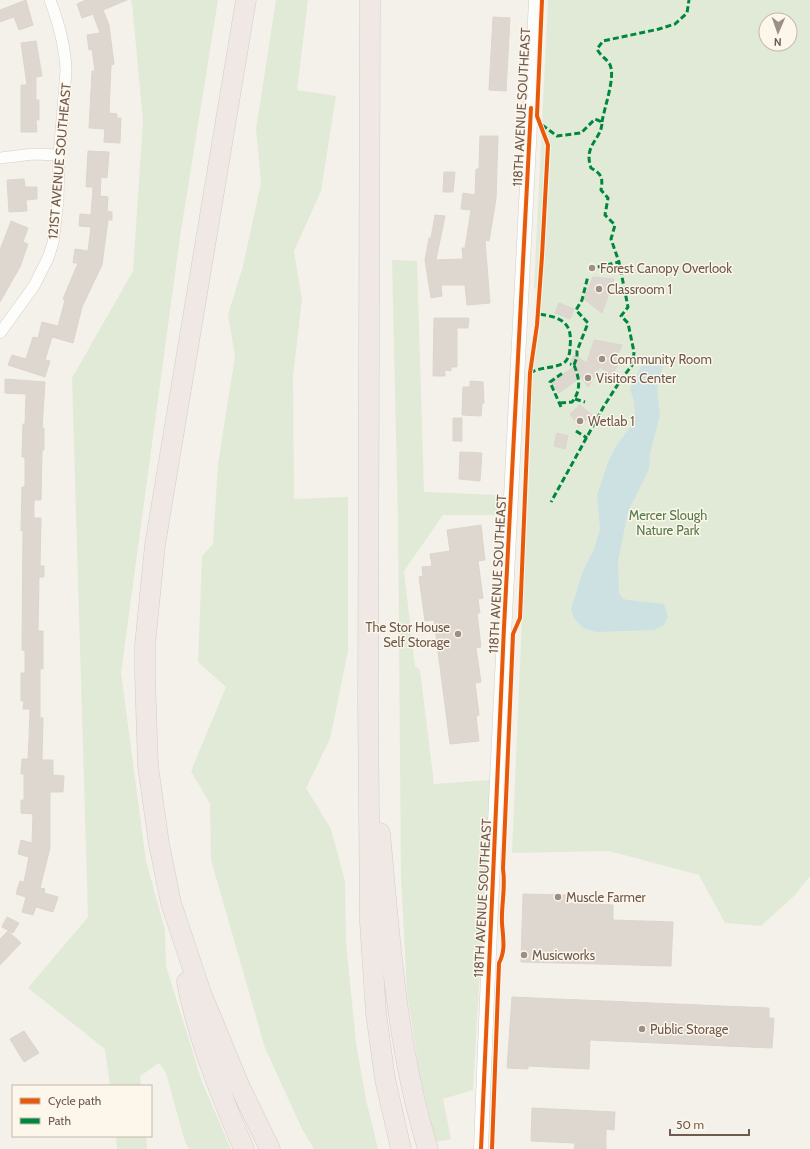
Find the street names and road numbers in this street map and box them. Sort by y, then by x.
street label: 118TH AVENUE SOUTHEAST [509,27,533,187]
street label: 121ST AVENUE SOUTHEAST [44,82,74,240]
street label: 118TH AVENUE SOUTHEAST [485,494,509,654]
street label: 118TH AVENUE SOUTHEAST [470,818,494,978]

